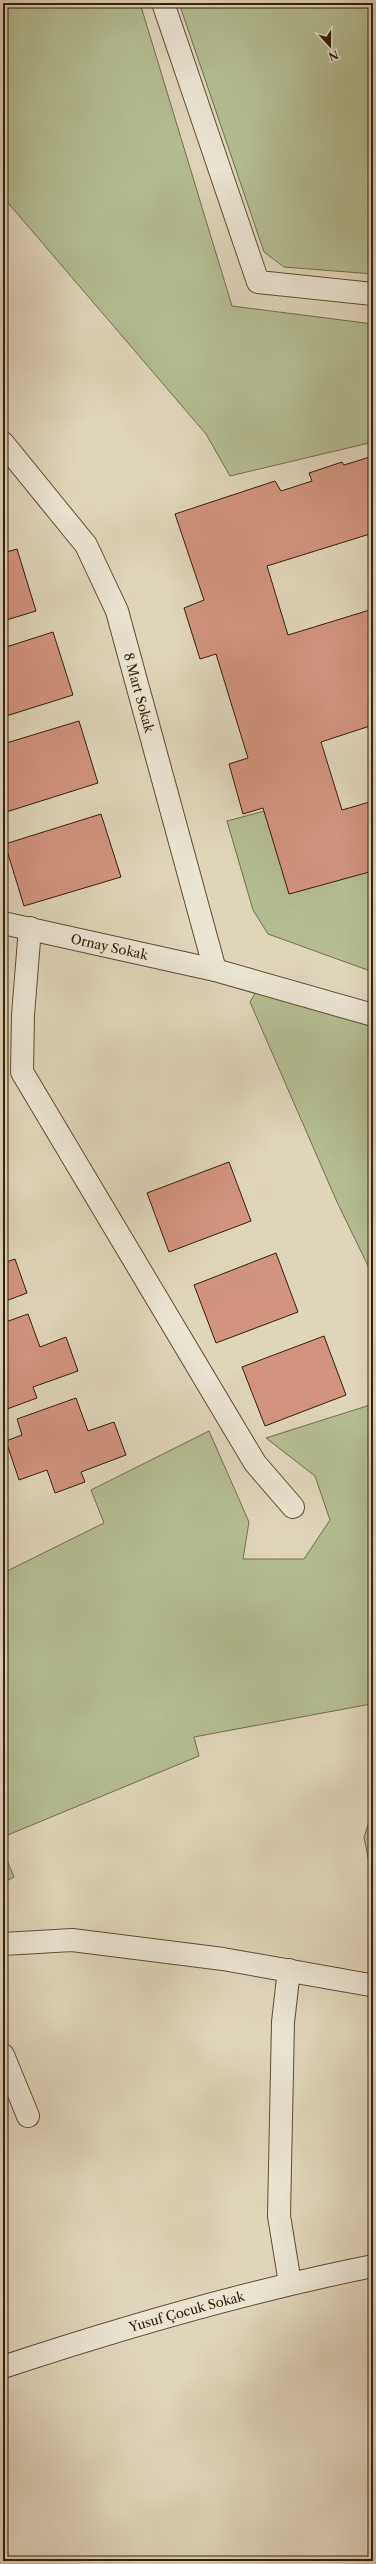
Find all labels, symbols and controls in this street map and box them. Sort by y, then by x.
north arrow [310,26,350,66]
text: N [326,47,341,64]
street label: 8 Mart Sokak [121,651,158,735]
street label: Ornay Sokak [69,930,150,963]
street label: Yusuf Çocuk Sokak [126,2288,247,2335]

